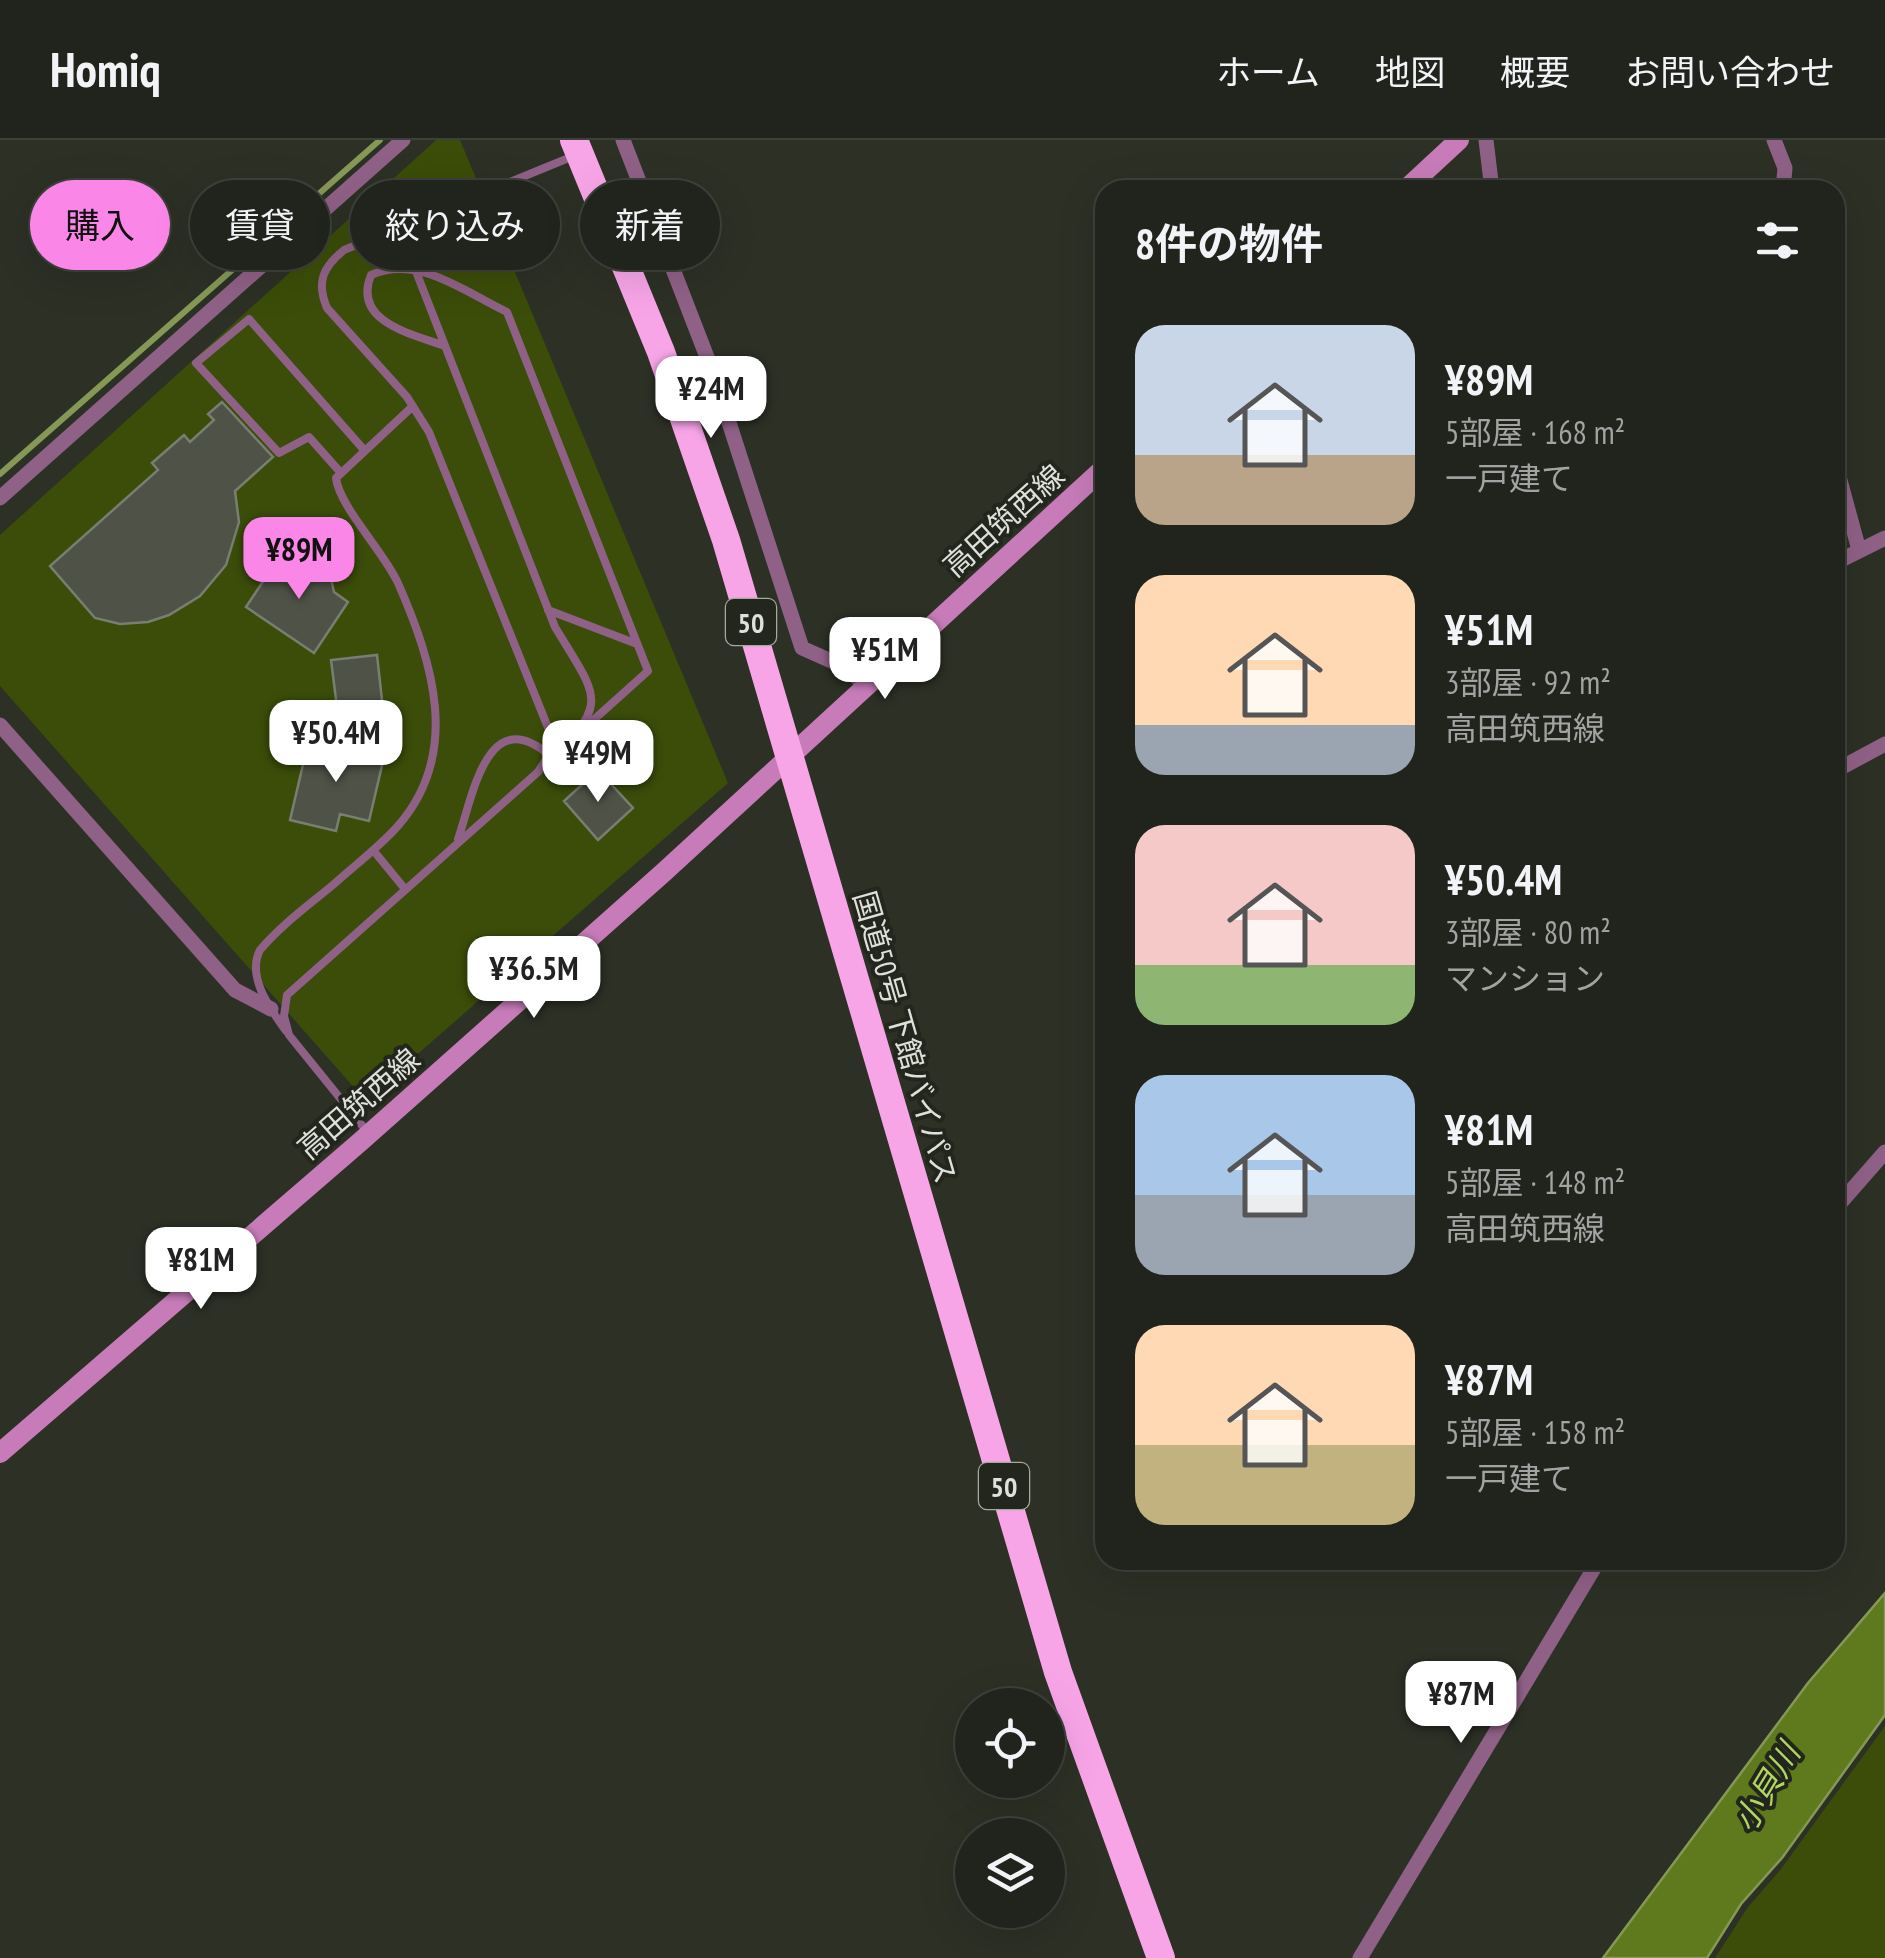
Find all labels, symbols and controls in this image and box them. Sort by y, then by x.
text: Homiq [50,38,161,100]
text: ホーム [1216,49,1320,95]
text: 地図 [1375,49,1445,95]
text: 概要 [1500,49,1570,95]
text: お問い合わせ [1625,49,1835,95]
chip: 購入 [30,180,170,270]
chip: 賃貸 [190,180,330,270]
chip: 絞り込み [350,180,560,270]
chip: 新着 [580,180,720,270]
icon: filters [1750,213,1805,268]
text: 8件の物件 [1135,216,1323,271]
text: ¥89M [1445,352,1533,407]
pin: ¥24M [652,356,770,441]
icon: home [1215,365,1335,485]
text: ¥24M [677,367,745,409]
text: 5部屋 · 168 m² [1445,411,1625,453]
street label: 高田筑西線 [934,455,1072,585]
text: 一戸建て [1445,457,1573,499]
pin: ¥89M [240,517,358,602]
text: ¥89M [265,528,333,570]
road number: 50 [726,599,776,645]
text: ¥51M [1445,602,1533,657]
icon: home [1215,615,1335,735]
pin: ¥51M [826,617,944,702]
text: ¥51M [851,628,919,670]
text: 3部屋 · 92 m² [1445,661,1611,703]
pin: ¥50.4M [255,700,417,785]
text: 高田筑西線 [1445,707,1605,749]
text: ¥50.4M [291,711,381,753]
pin: ¥49M [539,720,657,805]
text: ¥49M [564,731,632,773]
text: ¥50.4M [1445,852,1562,907]
icon: home [1215,865,1335,985]
street label: 国道50号 下館バイパス [846,886,966,1188]
text: 3部屋 · 80 m² [1445,911,1611,953]
pin: ¥36.5M [453,936,615,1021]
text: ¥36.5M [489,947,579,989]
text: マンション [1445,957,1605,999]
street label: 高田筑西線 [289,1039,427,1167]
text: ¥81M [1445,1102,1533,1157]
icon: home [1215,1115,1335,1235]
text: 5部屋 · 148 m² [1445,1161,1625,1203]
text: 高田筑西線 [1445,1207,1605,1249]
pin: ¥81M [142,1227,260,1312]
text: ¥81M [167,1238,235,1280]
text: ¥87M [1445,1352,1533,1407]
icon: home [1215,1365,1335,1485]
text: 5部屋 · 158 m² [1445,1411,1625,1453]
text: 一戸建て [1445,1457,1573,1499]
road number: 50 [979,1463,1029,1509]
pin: ¥87M [1402,1661,1520,1746]
text: ¥87M [1427,1672,1495,1714]
map controls [955,1688,1065,1928]
button: locate [955,1688,1065,1798]
water label: 小貝川 [1723,1732,1810,1839]
button: layers [955,1818,1065,1928]

